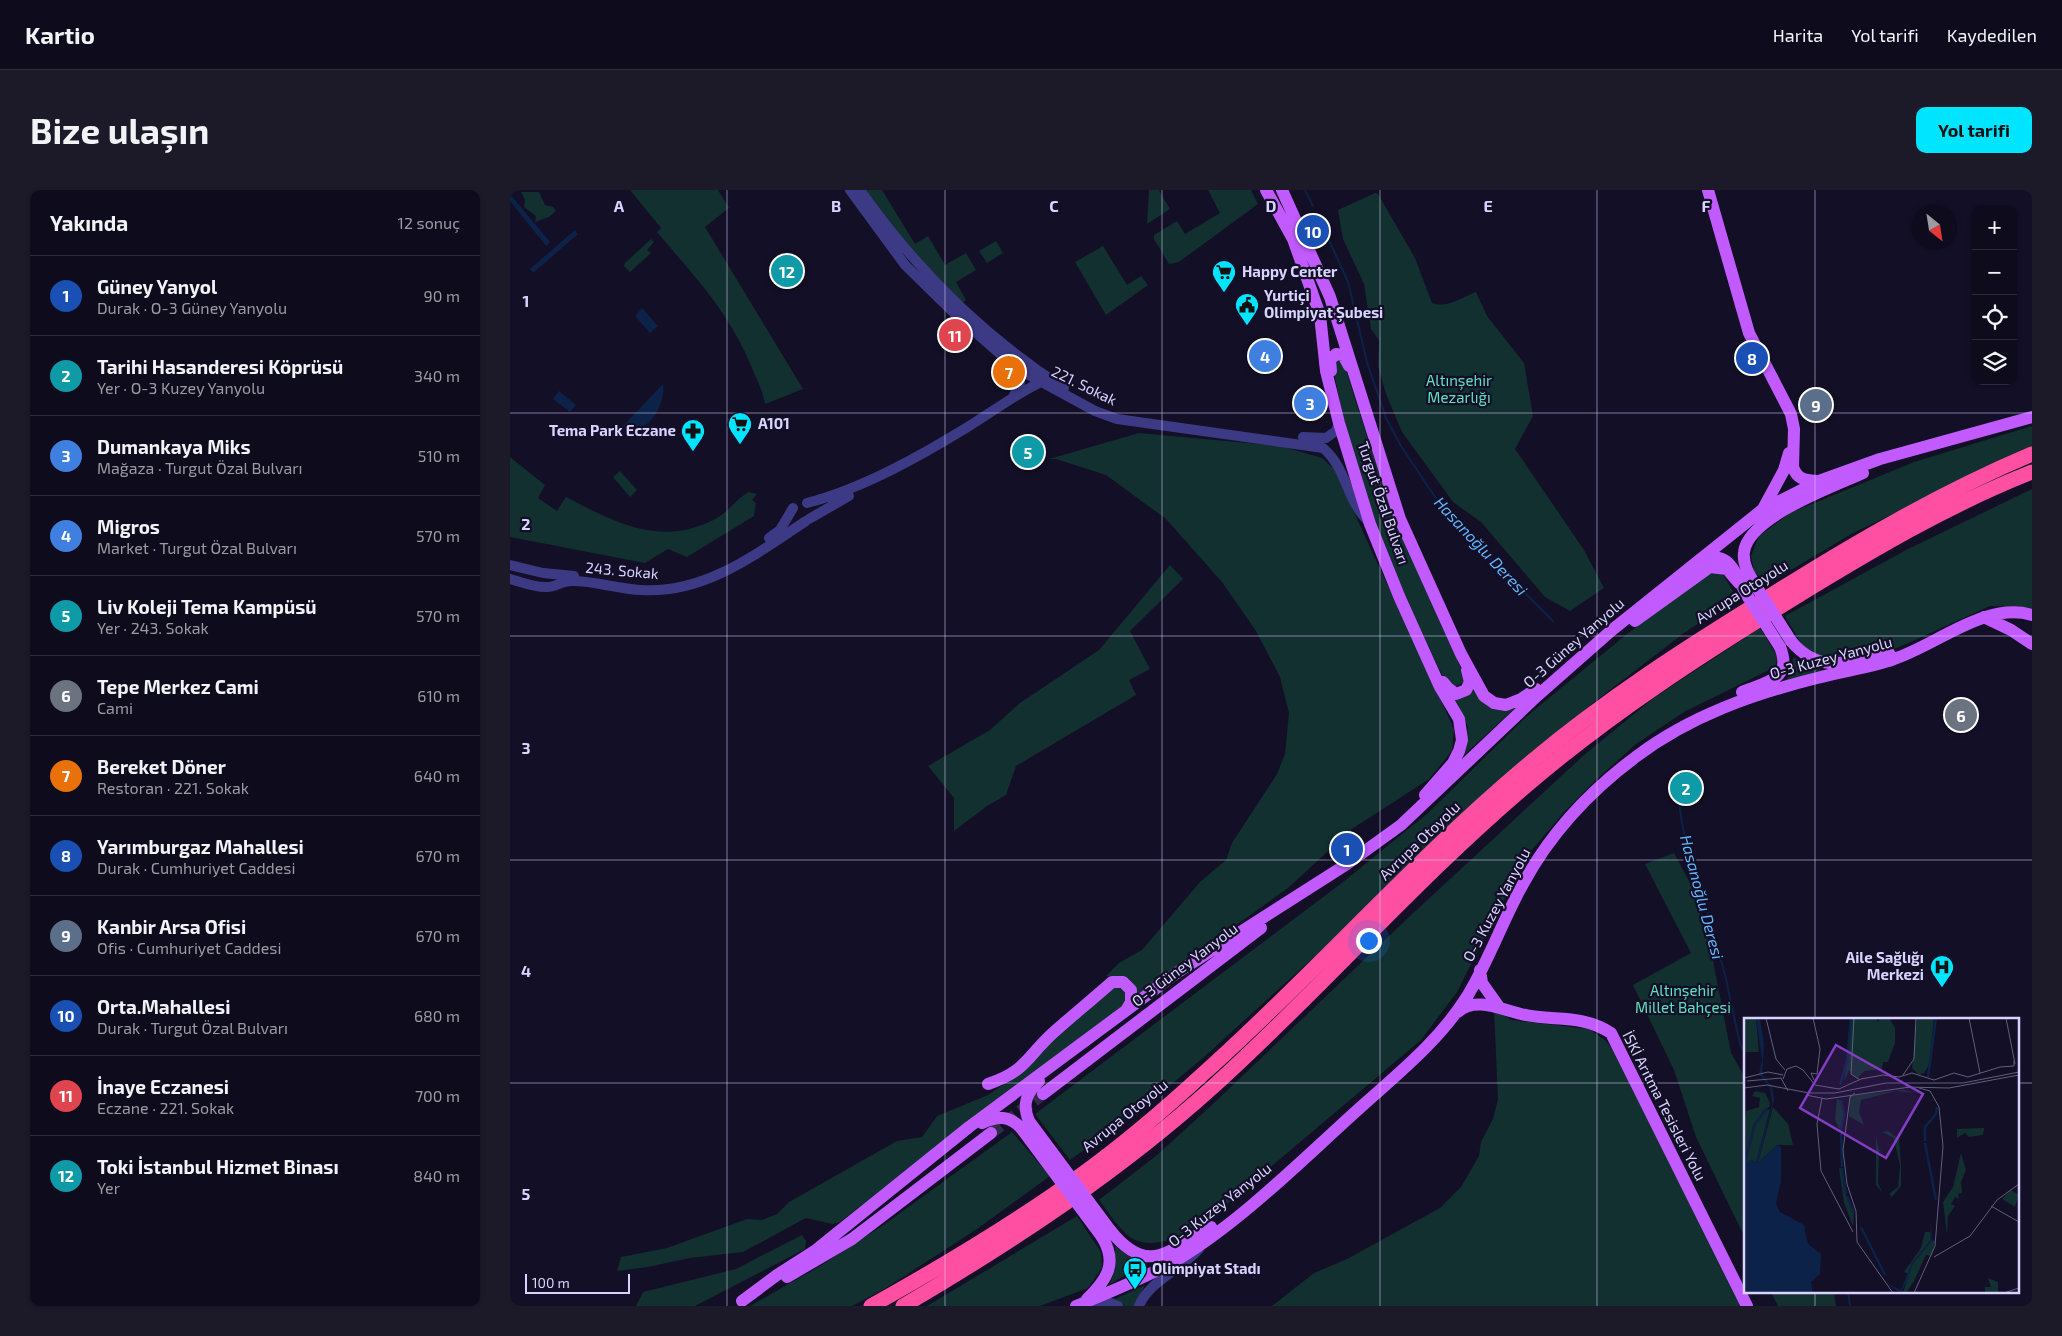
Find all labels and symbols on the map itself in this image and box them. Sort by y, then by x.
text: A [614,196,625,215]
text: B [831,196,841,215]
text: C [1049,196,1059,215]
text: D [1266,196,1277,215]
text: E [1483,196,1493,215]
text: F [1702,196,1711,215]
north arrow [1912,205,1957,250]
pin: 10 [1297,212,1329,250]
pin: 12 [771,252,803,290]
supermarket icon: Happy Center [1211,259,1237,293]
place label: Happy Center [1242,262,1338,281]
place label: Yurtiçi Olimpiyat Şubesi [1264,286,1383,323]
text: 1 [523,291,529,310]
public building icon: Yurtiçi Olimpiyat Şubesi [1234,292,1260,326]
pin: 11 [939,316,971,354]
pin: 4 [1249,337,1281,375]
pin: 8 [1736,339,1768,377]
pin: 7 [993,353,1025,391]
street label: 221. Sokak [1049,362,1120,409]
park label: Altınşehir Mezarlığı [1426,371,1492,406]
pin: 3 [1294,384,1326,422]
pin: 9 [1800,386,1832,424]
supermarket icon: A101 [727,411,753,445]
place label: A101 [758,414,790,432]
pharmacy icon: Tema Park Eczane [680,418,706,452]
place label: Tema Park Eczane [549,421,676,439]
pin: 5 [1012,433,1044,471]
street label: Turgut Özal Bulvarı [1354,439,1413,567]
water label: Hasanoğlu Deresi [1431,492,1532,599]
text: 2 [521,514,531,533]
street label: Avrupa Otoyolu [1692,556,1791,627]
street label: 243. Sokak [585,558,660,582]
street label: O-3 Güney Yanyolu [1519,594,1627,691]
street label: O-3 Kuzey Yanyolu [1768,632,1894,682]
pin: 6 [1945,696,1977,734]
text: 3 [521,738,531,757]
pin: 2 [1670,769,1702,807]
street label: Avrupa Otoyolu [1375,797,1463,883]
pin: 1 [1331,830,1363,868]
water label: Hasanoğlu Deresi [1677,833,1728,961]
street label: O-3 Kuzey Yanyolu [1459,845,1534,964]
street label: O-3 Güney Yanyolu [1128,919,1241,1010]
your location [1356,928,1382,954]
place label: Aile Sağlığı Merkezi [1845,948,1924,983]
hospital icon: Aile Sağlığı Merkezi [1929,954,1955,988]
text: 4 [521,961,531,980]
park label: Altınşehir Millet Bahçesi [1635,981,1731,1017]
inset map [1744,1018,2020,1294]
street label: İSKİ Arıtma Tesisleri Yolu [1619,1028,1711,1183]
street label: Avrupa Otoyolu [1078,1075,1171,1155]
street label: O-3 Kuzey Yanyolu [1164,1158,1275,1250]
text: 5 [522,1184,531,1203]
bus stop icon: Olimpiyat Stadı [1122,1256,1148,1290]
place label: Olimpiyat Stadı [1152,1259,1261,1278]
scale bar [525,1271,630,1294]

